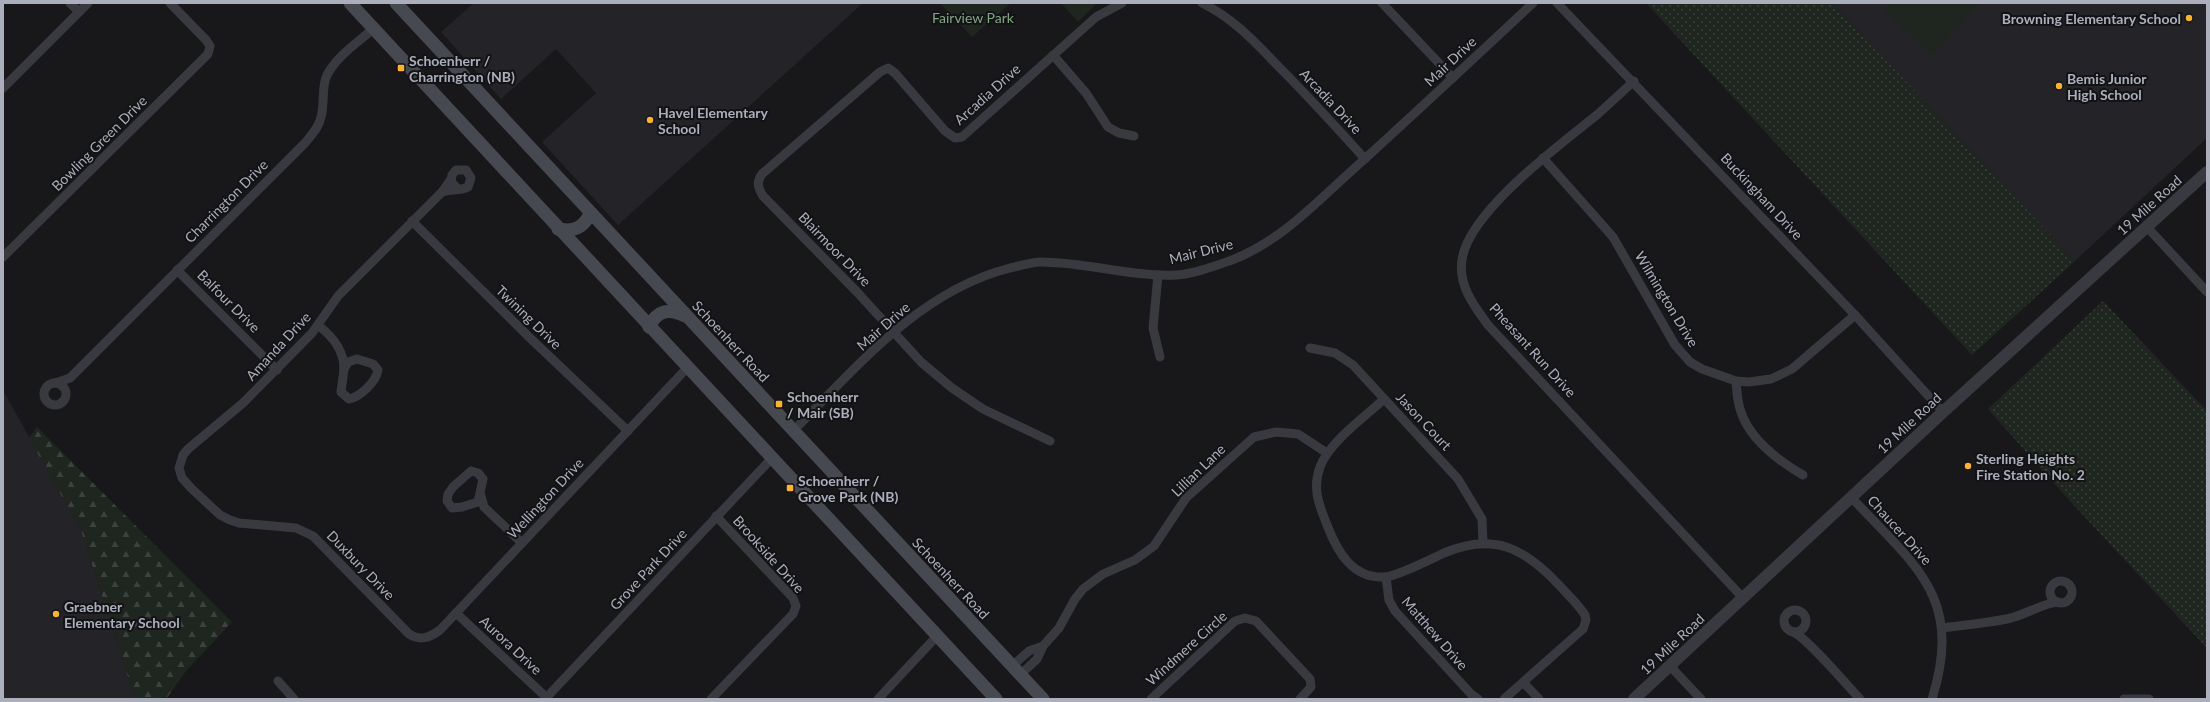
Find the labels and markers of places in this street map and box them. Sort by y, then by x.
place label: Browning Elementary School [2002,10,2181,27]
marker: Browning Elementary School [2184,13,2194,23]
place label: Schoenherr / Charrington (NB) [409,52,515,85]
marker: Schoenherr / Charrington (NB) [396,63,406,73]
place label: Bemis Junior High School [2067,70,2147,103]
marker: Bemis Junior High School [2054,81,2064,91]
place label: Havel Elementary School [658,104,769,137]
marker: Havel Elementary School [645,115,655,125]
place label: Schoenherr / Mair (SB) [787,388,859,421]
marker: Schoenherr / Mair (SB) [774,399,784,409]
place label: Sterling Heights Fire Station No. 2 [1976,450,2085,483]
marker: Sterling Heights Fire Station No. 2 [1963,461,1973,471]
place label: Schoenherr / Grove Park (NB) [798,472,898,505]
marker: Schoenherr / Grove Park (NB) [785,483,795,493]
place label: Graebner Elementary School [64,598,180,631]
marker: Graebner Elementary School [51,609,61,619]

